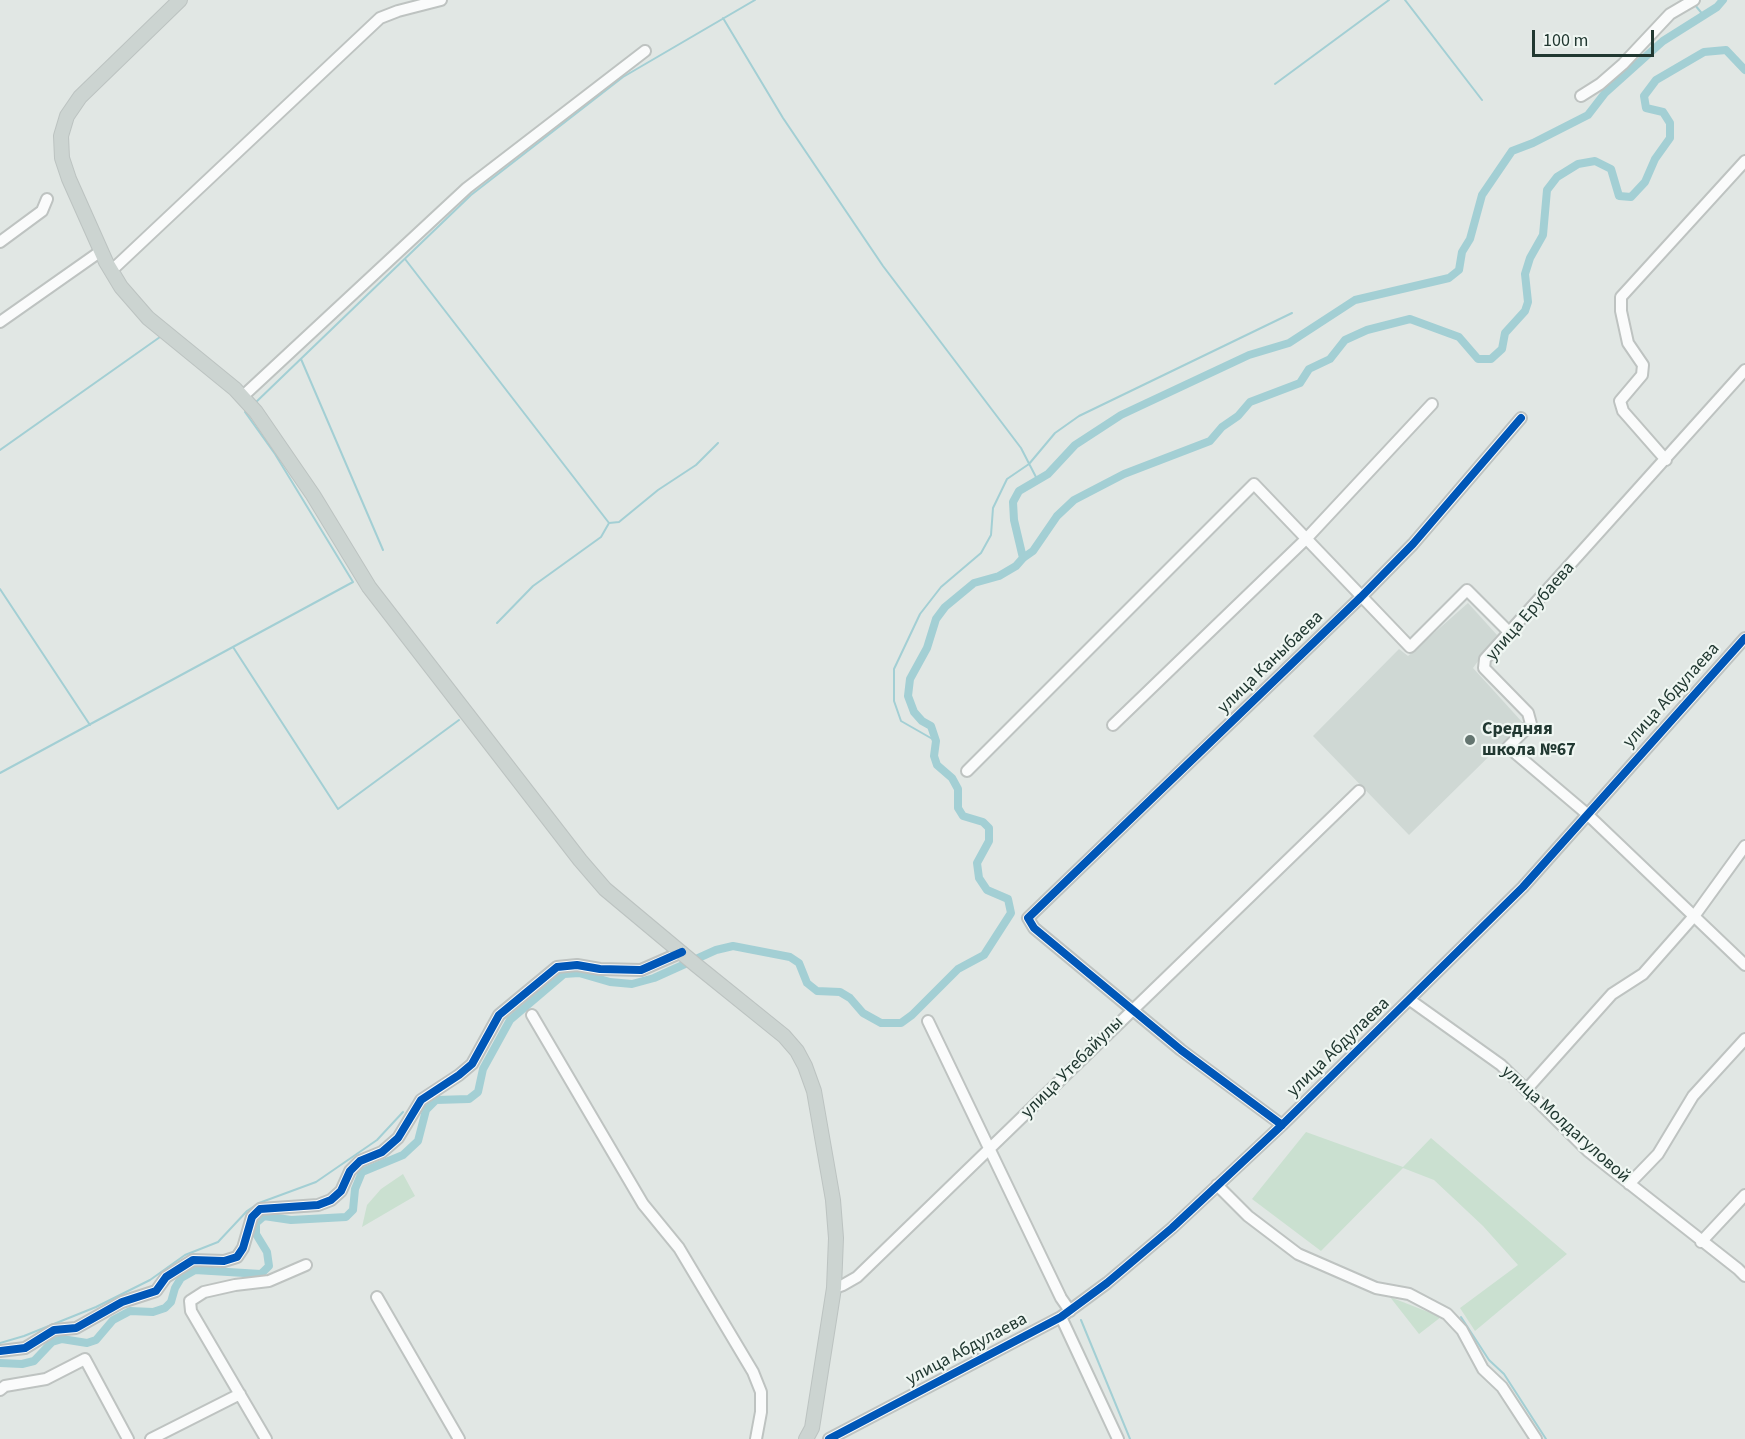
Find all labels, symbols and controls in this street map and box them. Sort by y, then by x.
scale bar [1535,18,1656,56]
text: 100 m [1543,28,1588,53]
street label: улица Ерубаева [1482,558,1580,666]
street label: улица Каныбаева [1214,607,1328,719]
street label: улица Абдулаева [1619,639,1725,753]
place label: Средняя школа №67 [1482,719,1576,762]
marker: Средняя школа №67 [1463,733,1477,747]
street label: улица Абдулаева [1283,994,1395,1102]
street label: улица Утебайулы [1017,1012,1129,1124]
street label: улица Молдагуловой [1496,1062,1634,1188]
street label: улица Абдулаева [903,1309,1031,1391]

